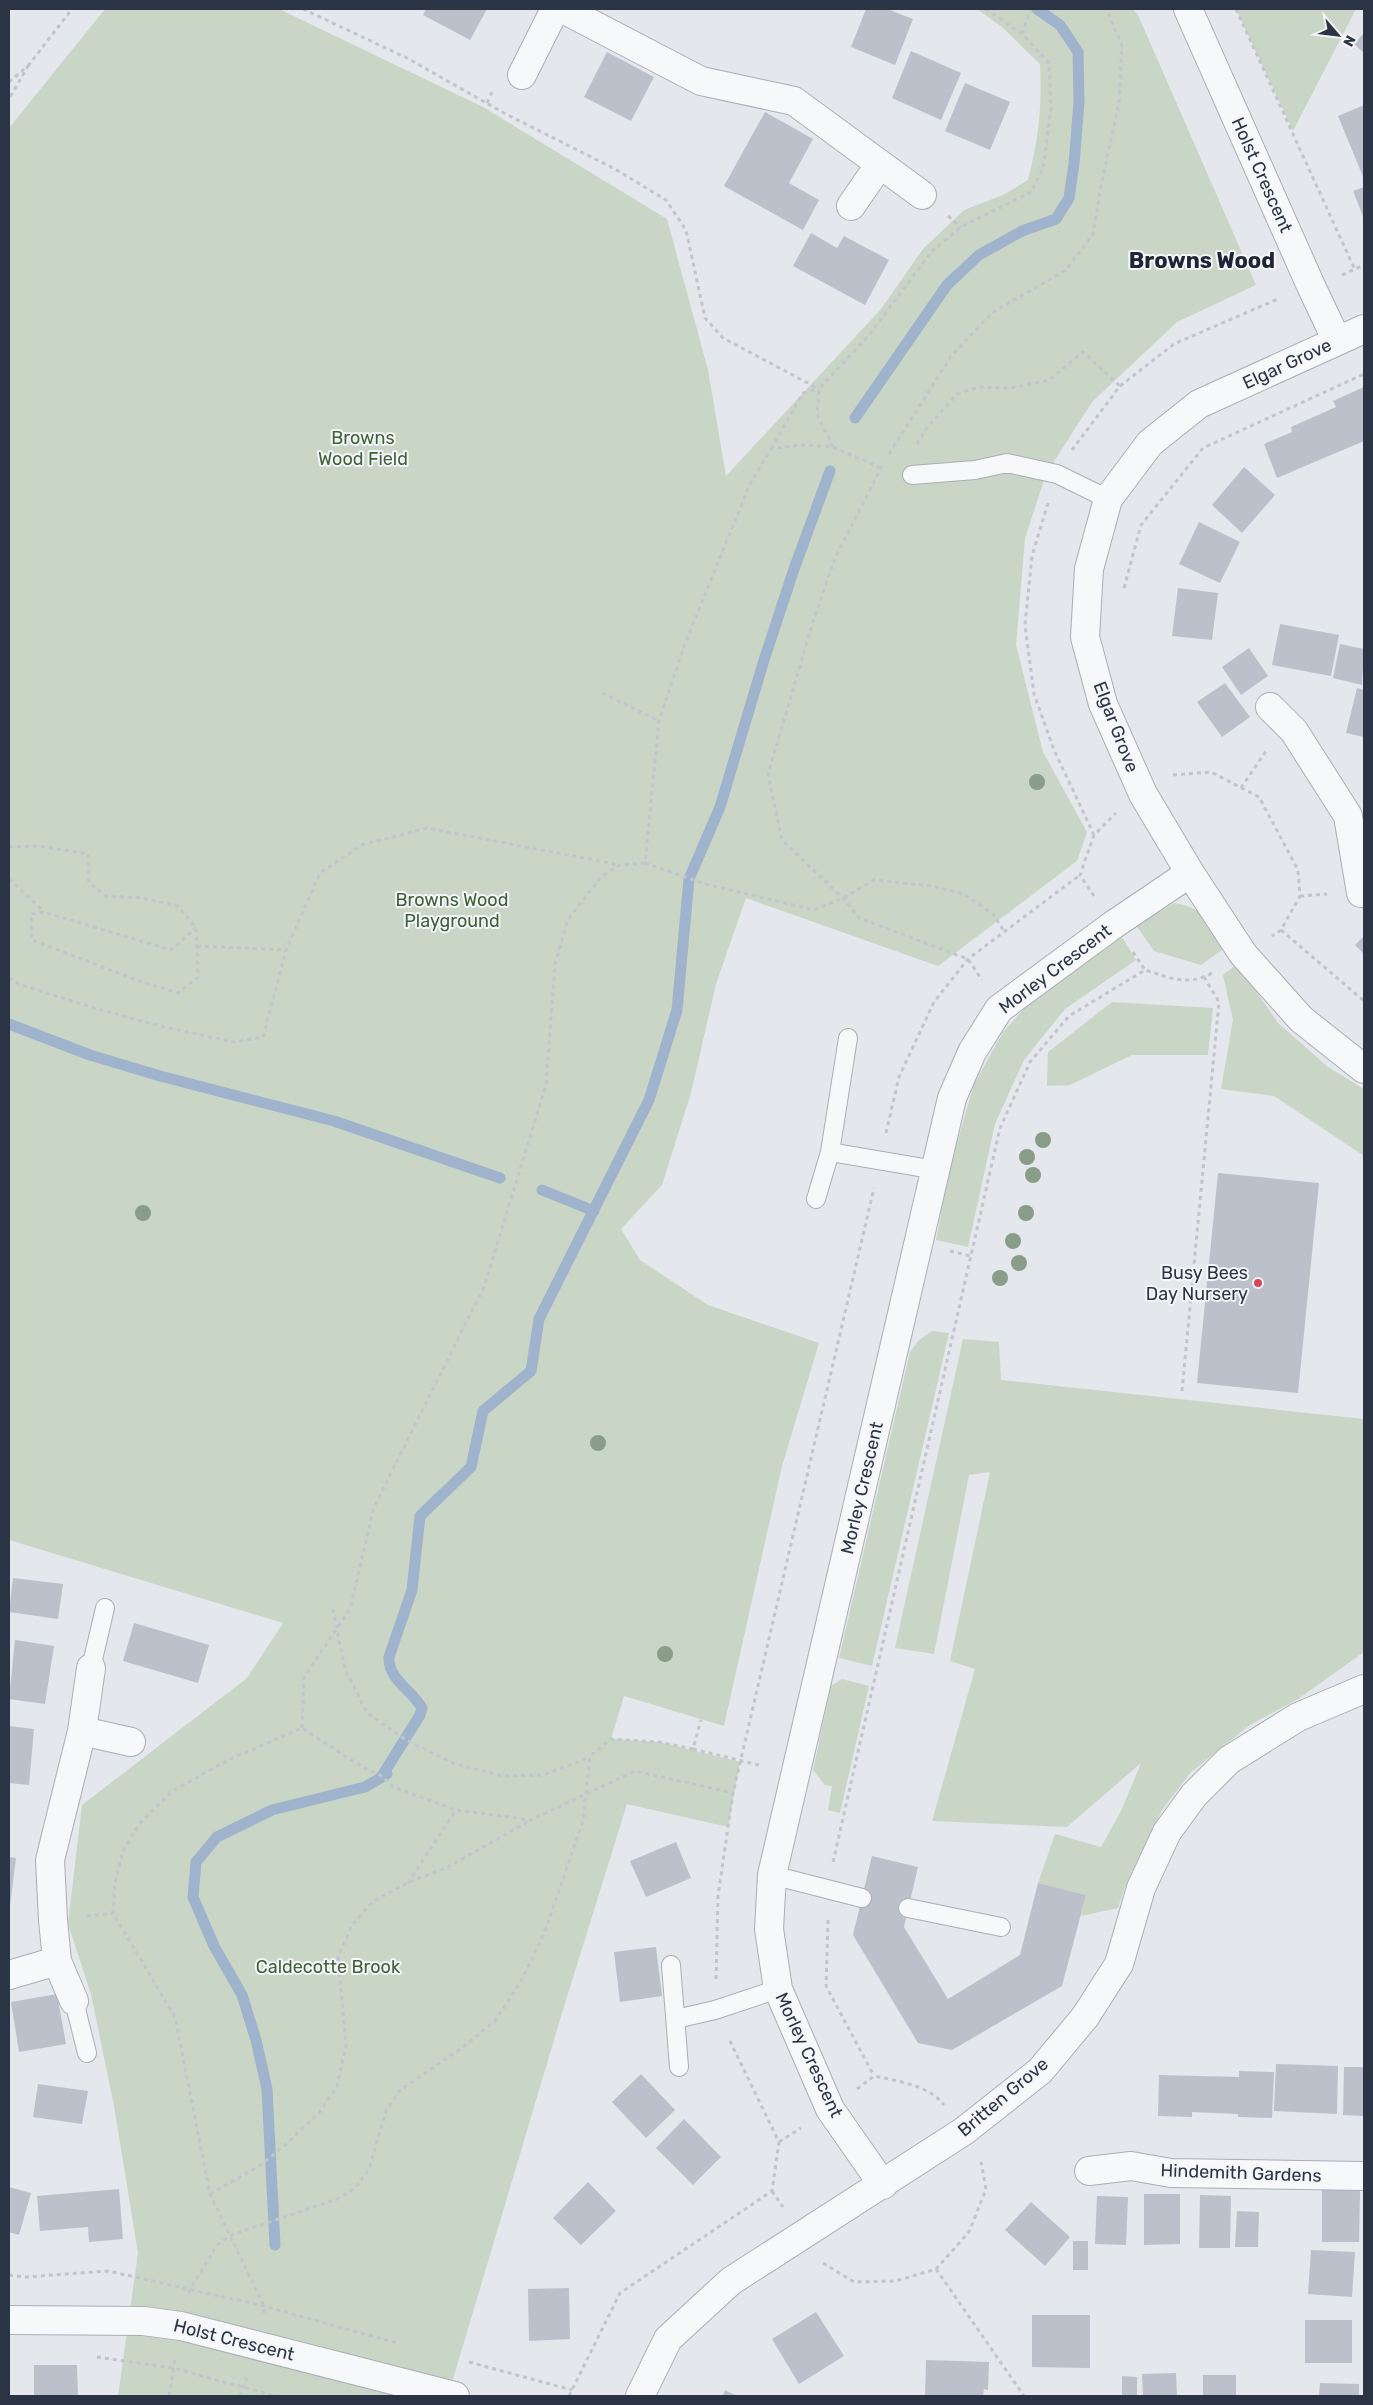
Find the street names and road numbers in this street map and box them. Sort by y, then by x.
street label: Holst Crescent [1227,114,1297,236]
street label: Elgar Grove [1239,334,1335,394]
street label: Elgar Grove [1089,679,1143,775]
street label: Morley Crescent [994,920,1116,1018]
street label: Morley Crescent [836,1420,888,1556]
street label: Morley Crescent [770,1989,848,2121]
street label: Britten Grove [953,2053,1053,2141]
street label: Hindemith Gardens [1160,2159,1322,2187]
street label: Holst Crescent [171,2314,297,2366]

